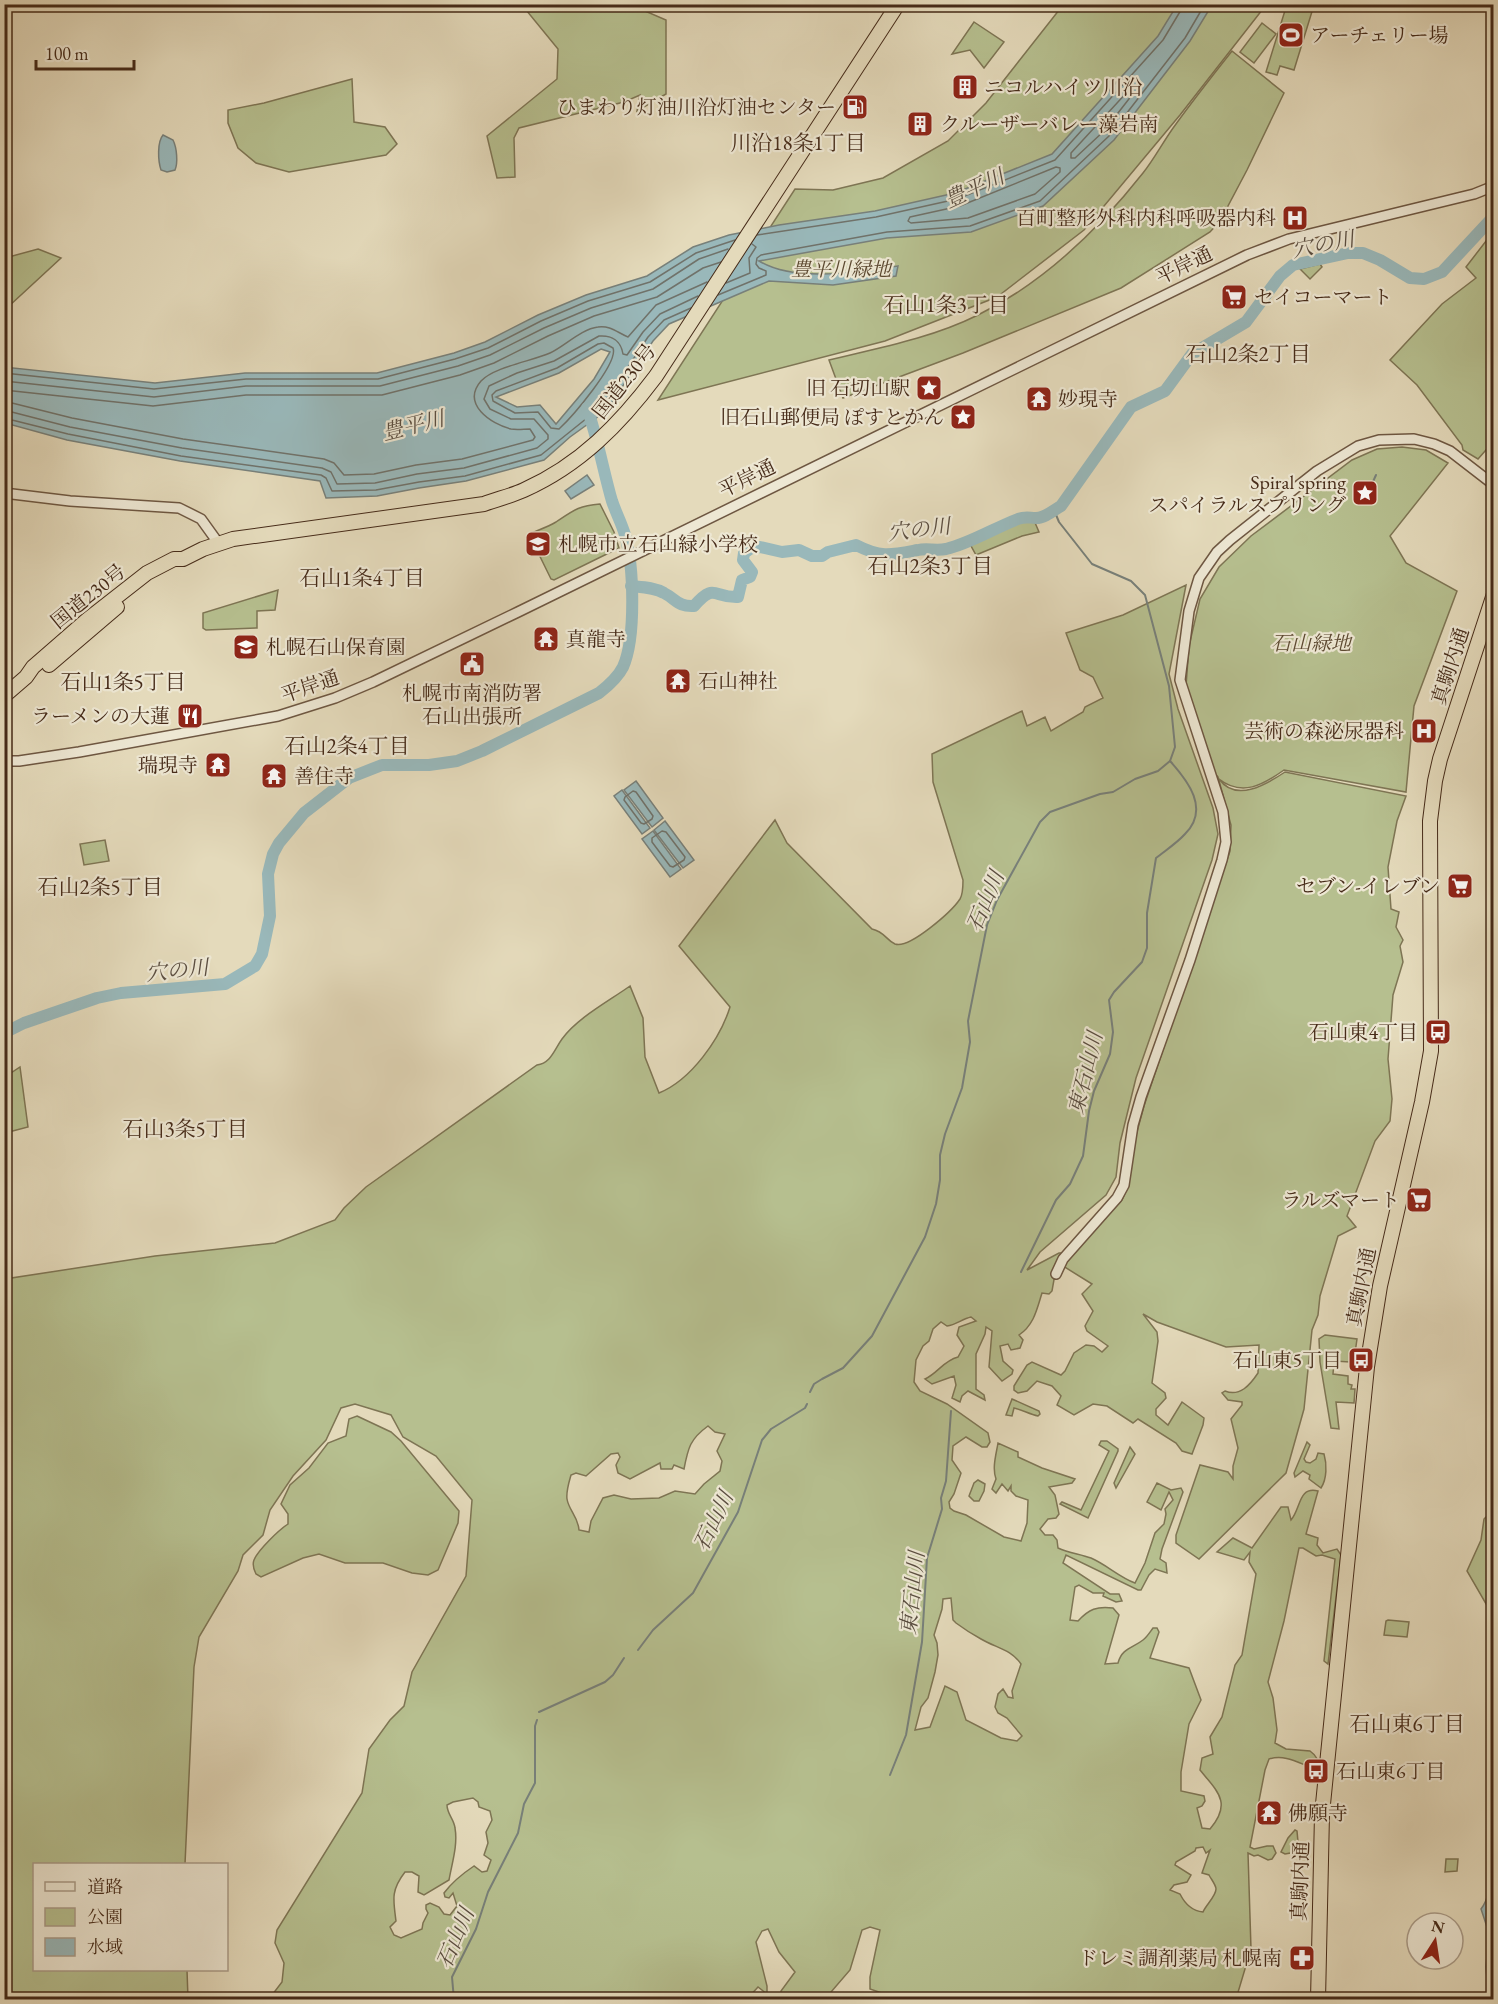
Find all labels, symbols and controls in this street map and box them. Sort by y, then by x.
sports icon: アーチェリー場 [1276,20,1306,50]
place label: アーチェリー場 [1310,22,1449,48]
scale bar [36,33,134,71]
text: 100 m [45,42,89,65]
building icon: ニコルハイツ川沿 [950,72,980,102]
place label: ニコルハイツ川沿 [984,74,1143,100]
fuel station icon: ひまわり灯油川沿灯油センター [840,92,870,122]
place label: ひまわり灯油川沿灯油センター [557,94,836,120]
building icon: クルーザーバレー藻岩南 [905,109,935,139]
place label: クルーザーバレー藻岩南 [940,111,1158,137]
district label: 川沿18条1丁目 [730,129,866,156]
water label: 豊平川 [940,162,1010,214]
hospital icon: 百町整形外科内科呼吸器内科 [1280,203,1310,233]
place label: 百町整形外科内科呼吸器内科 [1016,205,1276,231]
water label: 穴の川 [1290,224,1358,263]
street label: 平岸通 [1151,240,1217,290]
park label: 豊平川緑地 [791,256,893,282]
supermarket icon: セイコーマート [1219,282,1249,312]
place label: セイコーマート [1254,284,1393,310]
district label: 石山1条3丁目 [883,291,1009,318]
street label: 国道230号 [586,338,662,424]
district label: 石山2条2丁目 [1185,340,1311,367]
place icon: 旧 石切山駅 [914,373,944,403]
place label: 旧 石切山駅 [806,375,910,401]
temple icon: 妙現寺 [1024,384,1054,414]
place label: 妙現寺 [1058,386,1118,412]
place icon: 旧石山郵便局 ぽすとかん [948,402,978,432]
water label: 豊平川 [379,404,449,446]
place label: 旧石山郵便局 ぽすとかん [720,404,944,430]
street label: 平岸通 [714,453,780,503]
place label: Spiral spring スパイラルスプリング [1148,469,1346,518]
place icon: Spiral spring スパイラルスプリング [1350,478,1380,508]
water label: 穴の川 [886,512,954,546]
school or university icon: 札幌市立石山緑小学校 [523,529,553,559]
place label: 札幌市立石山緑小学校 [558,531,758,557]
district label: 石山2条3丁目 [867,552,993,579]
street label: 国道230号 [45,558,131,634]
district label: 石山1条4丁目 [299,564,425,591]
temple icon: 真龍寺 [531,624,561,654]
street label: 真駒内通 [1425,624,1475,708]
place label: 真龍寺 [566,626,626,652]
park label: 石山緑地 [1271,630,1353,656]
school or university icon: 札幌石山保育園 [231,632,261,662]
place label: 札幌石山保育園 [266,634,406,660]
public building icon: 札幌市南消防署 石山出張所 [457,649,487,679]
street label: 平岸通 [277,664,343,708]
temple icon: 石山神社 [663,666,693,696]
district label: 石山1条5丁目 [60,668,186,695]
place label: 石山神社 [698,668,778,694]
place label: 札幌市南消防署 石山出張所 [402,680,542,729]
restaurant icon: ラーメンの大蓮 [175,701,205,731]
place label: ラーメンの大蓮 [31,703,170,729]
hospital icon: 芸術の森泌尿器科 [1409,716,1439,746]
place label: 芸術の森泌尿器科 [1244,718,1404,744]
district label: 石山2条4丁目 [284,732,410,759]
temple icon: 瑞現寺 [203,750,233,780]
place label: 瑞現寺 [138,752,198,778]
temple icon: 善住寺 [259,761,289,791]
place label: 善住寺 [294,763,354,789]
water label: 石山川 [960,865,1011,935]
supermarket icon: セブン-イレブン [1445,871,1475,901]
district label: 石山2条5丁目 [37,873,163,900]
place label: セブン-イレブン [1296,873,1440,899]
water label: 穴の川 [144,953,212,987]
bus stop icon: 石山東4丁目 [1423,1017,1453,1047]
place label: 石山東4丁目 [1308,1019,1418,1045]
water label: 東石山川 [1062,1027,1109,1117]
district label: 石山3条5丁目 [122,1115,248,1142]
supermarket icon: ラルズマート [1404,1185,1434,1215]
place label: ラルズマート [1282,1187,1400,1213]
street label: 真駒内通 [1341,1245,1381,1329]
bus stop icon: 石山東5丁目 [1346,1345,1376,1375]
place label: 石山東5丁目 [1232,1347,1342,1373]
water label: 石山川 [687,1485,740,1555]
water label: 東石山川 [894,1548,930,1636]
district label: 石山東6丁目 [1349,1710,1465,1737]
bus stop icon: 石山東6丁目 [1301,1756,1331,1786]
place label: 石山東6丁目 [1336,1758,1446,1784]
temple icon: 佛願寺 [1254,1798,1284,1828]
place label: 佛願寺 [1288,1800,1348,1826]
street label: 真駒内通 [1286,1841,1314,1921]
legend [33,1863,228,1971]
text: 道路 [87,1875,123,1898]
water label: 石山川 [430,1902,481,1972]
text: 公園 [87,1905,123,1928]
north arrow [1405,1911,1465,1971]
text: N [1429,1915,1447,1938]
text: 水域 [87,1935,123,1958]
pharmacy icon: ドレミ調剤薬局 札幌南 [1287,1943,1317,1973]
place label: ドレミ調剤薬局 札幌南 [1078,1945,1282,1971]

